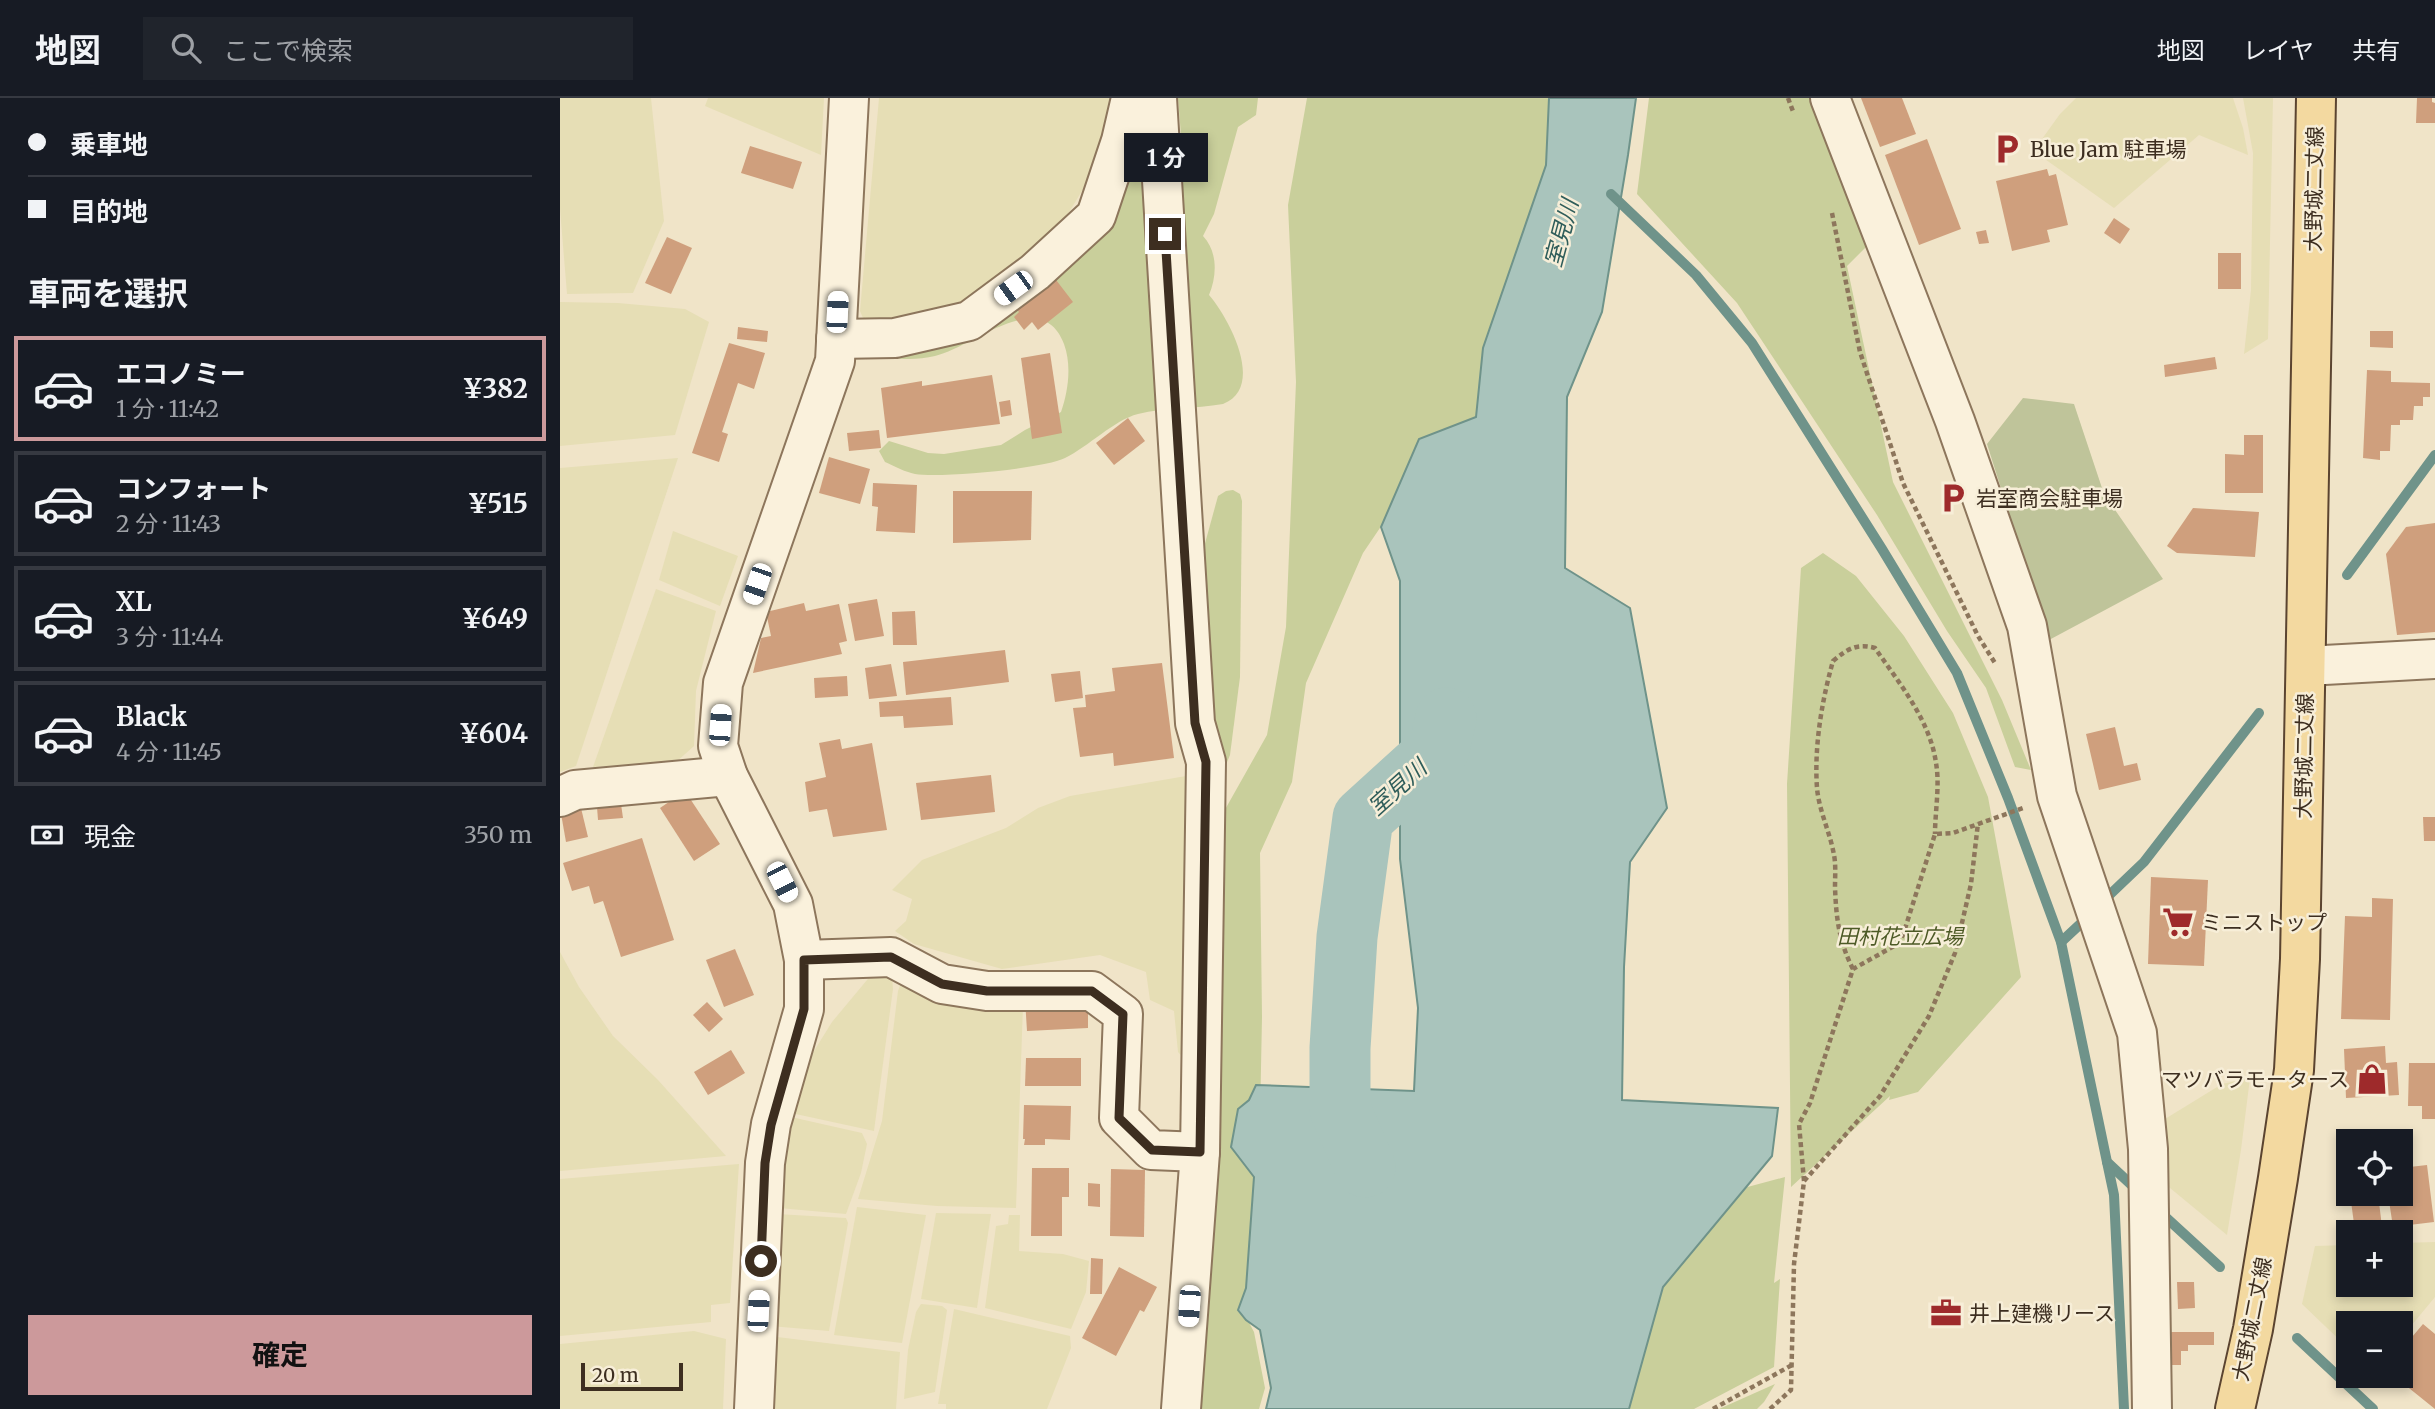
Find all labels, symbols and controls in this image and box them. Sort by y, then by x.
search box [143,17,633,80]
icon: search [167,29,205,67]
text: 地図 [35,30,101,71]
text: ここで検索 [223,34,353,67]
text: 地図 [2157,35,2205,66]
text: レイヤ [2243,35,2314,66]
text: 共有 [2352,35,2400,66]
street label: 大野城二丈線 [2299,126,2329,252]
text: 乗車地 [70,128,148,161]
callout: 1 分 [1123,132,1207,181]
parking icon: Blue Jam 駐車場 [1990,132,2024,166]
place label: Blue Jam 駐車場 [2030,136,2187,163]
text: 1 分 [1146,143,1186,172]
water label: 室見川 [1538,193,1585,270]
text: 目的地 [70,195,148,228]
route end [1149,218,1181,250]
car [990,267,1037,309]
text: 車両を選択 [28,274,188,314]
car [826,290,849,334]
icon: car [32,357,95,420]
text: エコノミー [116,357,246,390]
text: ¥382 [462,372,528,405]
text: 1 分 · 11:42 [116,394,219,423]
icon: car [32,472,95,535]
text: コンフォート [116,472,271,505]
parking icon: 岩室商会駐車場 [1936,481,1970,515]
place label: 岩室商会駐車場 [1976,485,2123,512]
text: ¥515 [468,487,528,520]
text: 2 分 · 11:43 [116,509,221,538]
car [741,561,774,607]
text: XL [116,585,152,618]
icon: car [32,587,95,650]
text: ¥649 [461,602,528,635]
text: 3 分 · 11:44 [116,622,224,651]
street label: 大野城二丈線 [2289,693,2319,819]
text: Black [116,700,187,733]
icon: car [32,702,95,765]
car [709,703,732,747]
text: ¥604 [459,717,528,750]
text: 4 分 · 11:45 [116,737,222,766]
water label: 室見川 [1362,751,1435,821]
icon: cash [28,816,66,854]
text: 現金 [84,820,136,853]
text: 350 m [464,820,532,849]
car [764,859,801,905]
supermarket icon: ミニストップ [2161,905,2195,939]
place label: ミニストップ [2201,909,2327,936]
park label: 田村花立広場 [1837,923,1965,950]
shop icon: マツバラモータース [2355,1062,2389,1096]
place label: マツバラモータース [2161,1066,2349,1093]
map controls [2336,1129,2413,1388]
button: locate [2336,1129,2413,1206]
button: + [2336,1220,2413,1297]
route start [745,1245,777,1277]
street label: 大野城二丈線 [2227,1255,2277,1383]
car [1178,1284,1201,1328]
car [747,1289,770,1333]
office icon: 井上建機リース [1929,1296,1963,1330]
place label: 井上建機リース [1969,1300,2115,1327]
button: − [2336,1311,2413,1388]
button: 確定 [28,1315,532,1395]
scale bar [581,1360,682,1392]
text: 20 m [592,1363,639,1387]

